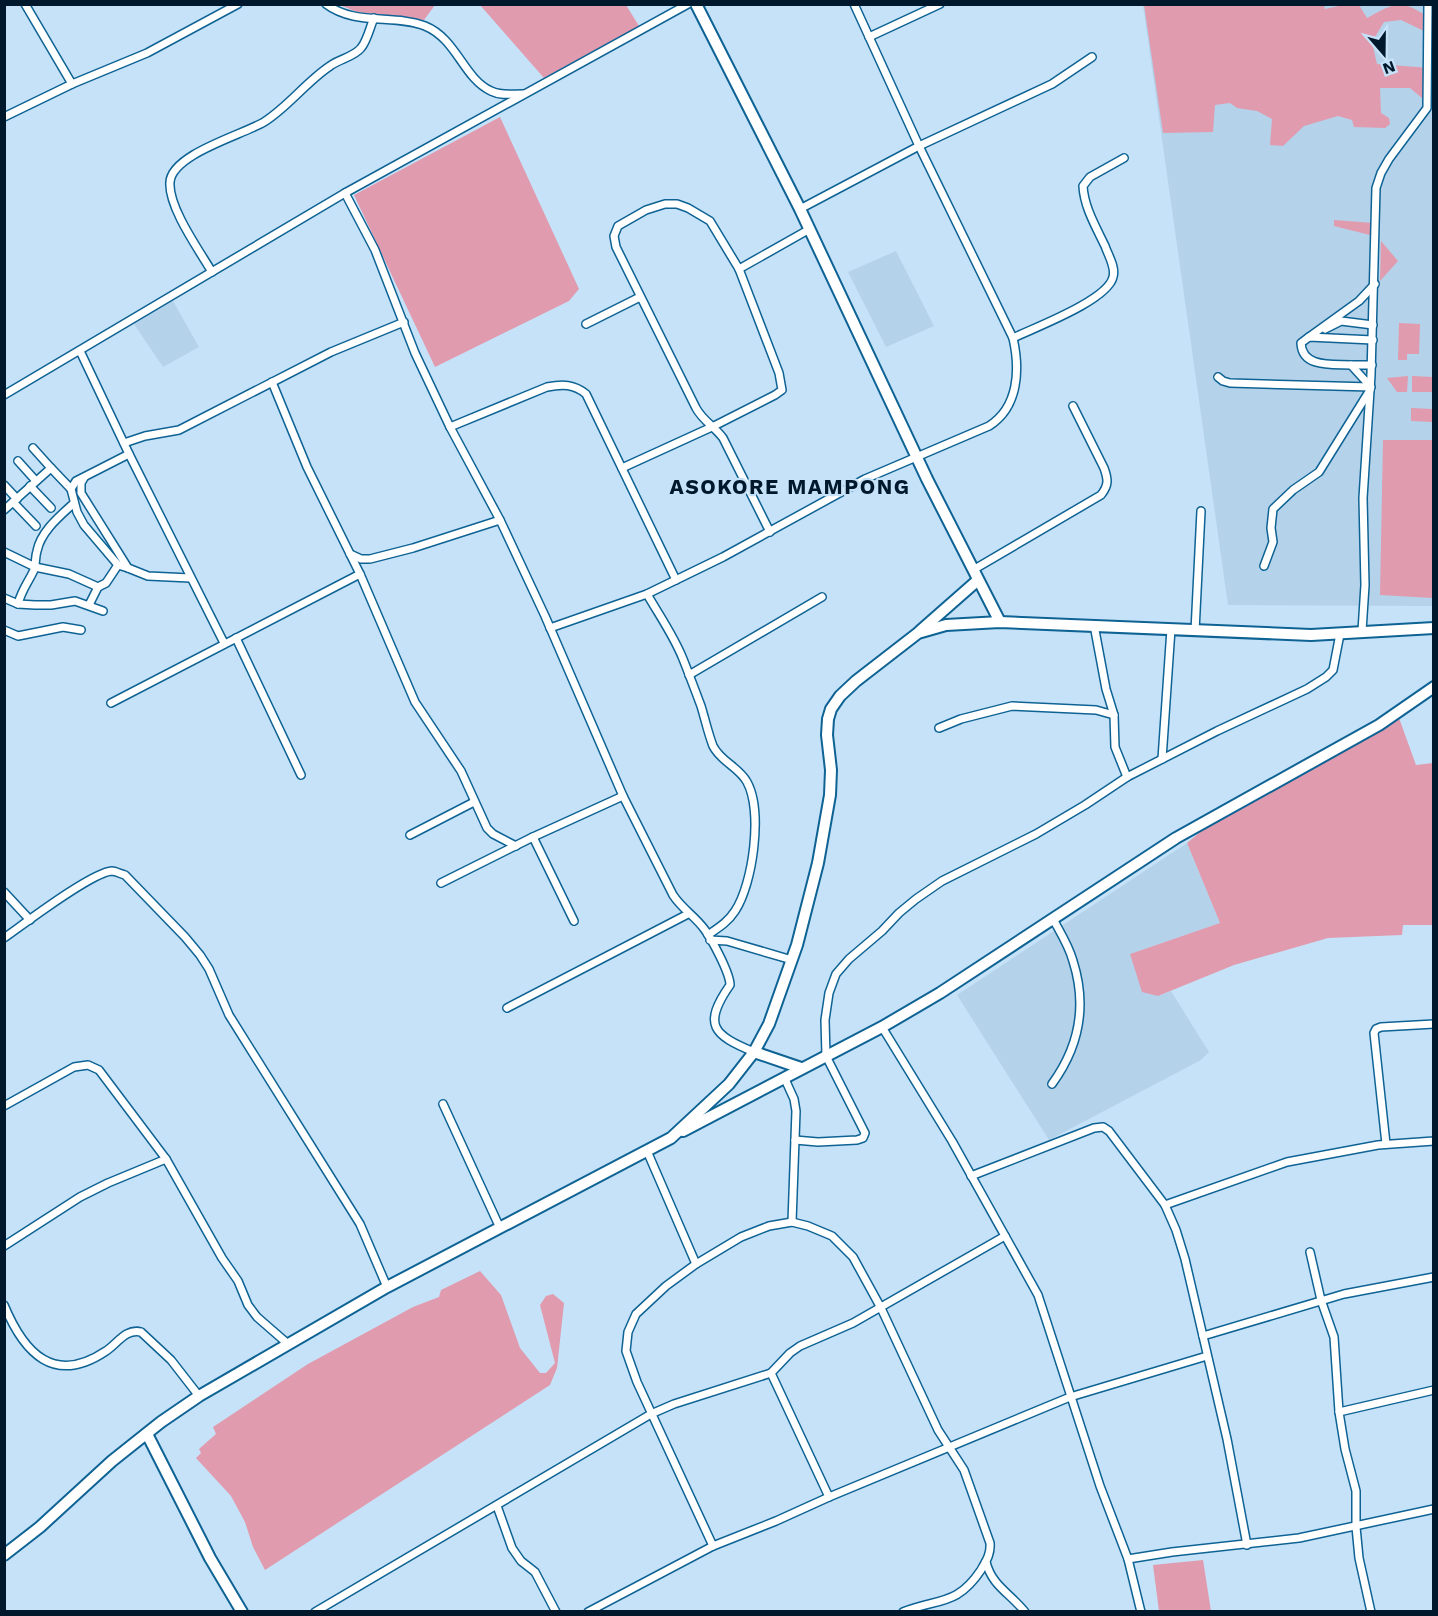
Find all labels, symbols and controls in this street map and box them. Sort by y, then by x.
north arrow [1354,24,1414,84]
text: N [1380,57,1398,79]
district label: ASOKORE MAMPONG [670,474,910,499]

